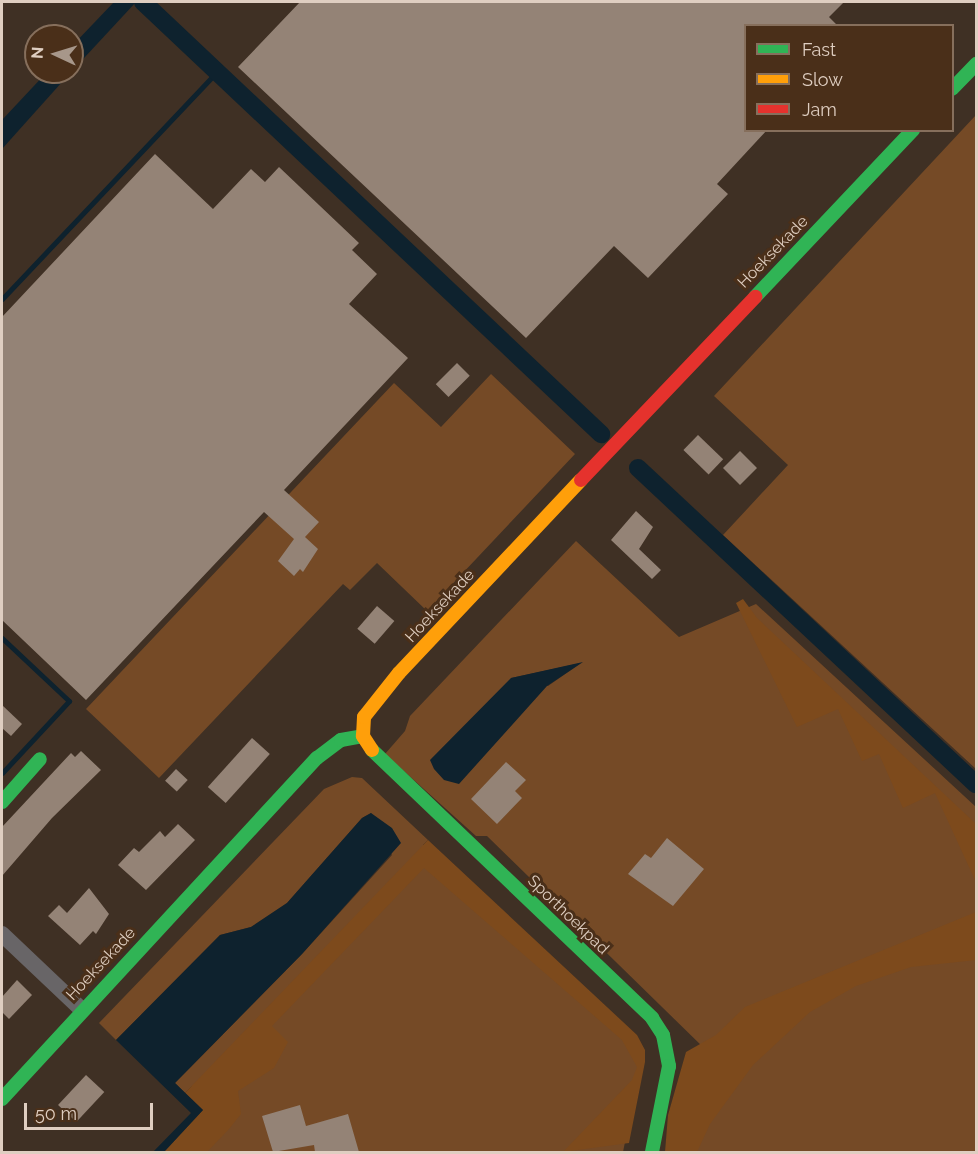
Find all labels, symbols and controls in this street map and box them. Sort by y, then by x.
north arrow [24,24,84,84]
legend [744,24,954,132]
text: Fast [802,39,836,60]
text: N [28,46,47,60]
text: Slow [802,69,843,90]
text: Jam [802,99,837,120]
street label: Hoeksekade [734,212,812,292]
street label: Hoeksekade [401,566,479,646]
street label: Sporthoekpad [523,872,613,958]
street label: Hoeksekade [62,924,140,1004]
scale bar [27,1091,156,1129]
text: 50 m [35,1103,77,1124]

